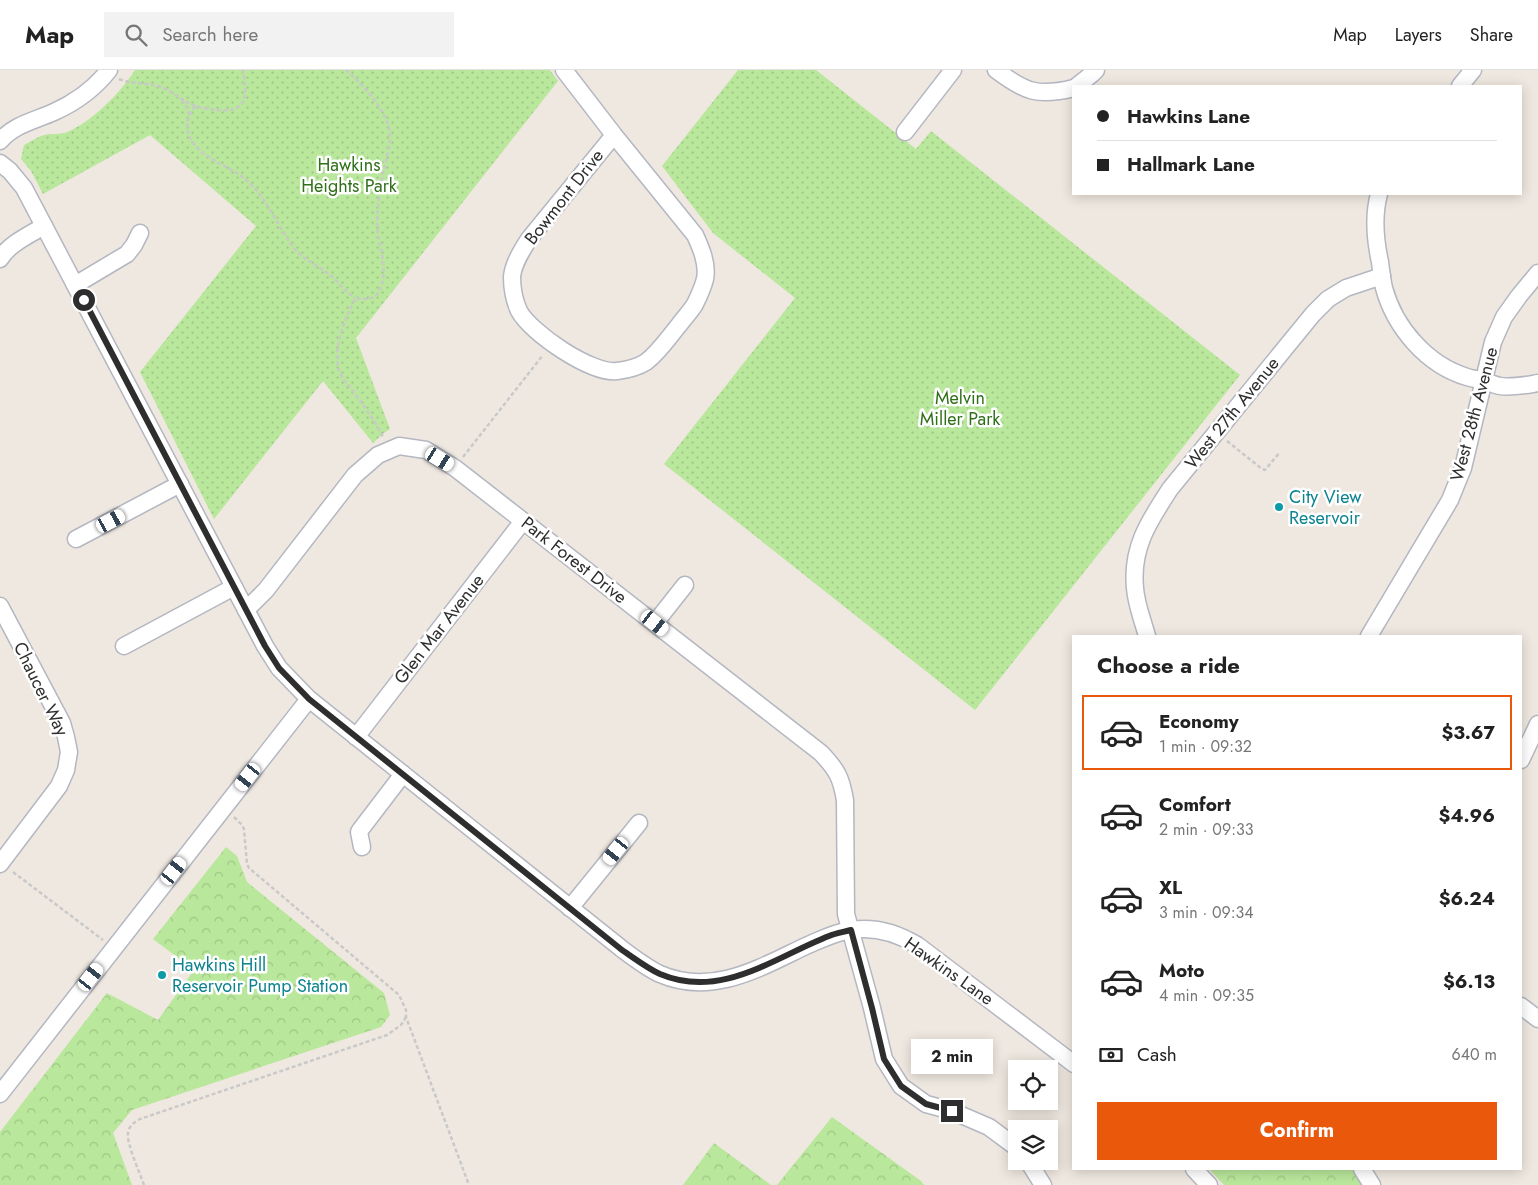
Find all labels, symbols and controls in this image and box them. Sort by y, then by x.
search box [104,12,454,57]
text: Map [25,17,74,52]
icon: search [122,21,150,49]
text: Search here [162,21,258,48]
text: Map [1333,22,1367,48]
text: Layers [1395,22,1442,48]
text: Share [1470,22,1513,48]
text: Hawkins Lane [1127,103,1250,130]
street label: Bowmont Drive [518,144,610,250]
text: Hallmark Lane [1127,151,1255,178]
park label: Hawkins Heights Park [301,152,397,199]
route start [73,289,95,311]
street label: West 28th Avenue [1444,344,1504,484]
street label: West 27th Avenue [1179,351,1285,475]
park label: Melvin Miller Park [920,385,1000,432]
car [423,445,456,473]
place label: City View Reservoir [1289,484,1362,531]
marker: City View Reservoir [1273,501,1285,513]
car [94,507,127,535]
street label: Park Forest Drive [516,510,632,610]
street label: Glen Mar Avenue [388,569,490,689]
car [638,608,671,638]
street label: Chaucer Way [7,638,75,741]
text: Choose a ride [1097,649,1240,681]
text: Economy [1159,708,1239,735]
icon: car [1099,710,1144,755]
text: $3.67 [1441,719,1495,746]
text: 1 min · 09:32 [1159,735,1252,758]
car [232,761,263,793]
text: Comfort [1159,791,1231,818]
icon: car [1099,793,1144,838]
text: $4.96 [1438,802,1495,829]
text: 2 min · 09:33 [1159,818,1253,841]
car [600,835,631,867]
car [158,855,189,887]
text: XL [1159,874,1182,901]
icon: car [1099,876,1144,921]
text: $6.24 [1439,885,1495,912]
text: 3 min · 09:34 [1159,901,1254,924]
street label: Hawkins Lane [899,931,999,1011]
place label: Hawkins Hill Reservoir Pump Station [172,952,348,999]
text: Moto [1159,957,1204,984]
icon: car [1099,959,1144,1004]
car [75,961,106,993]
text: $6.13 [1443,968,1495,995]
marker: Hawkins Hill Reservoir Pump Station [156,969,168,981]
text: 4 min · 09:35 [1159,984,1254,1007]
callout: 2 min [911,1038,993,1074]
icon: cash [1097,1041,1125,1069]
text: Cash [1137,1041,1177,1068]
text: 640 m [1452,1043,1497,1066]
text: 2 min [931,1045,973,1068]
map controls [1008,1060,1058,1170]
button: locate [1008,1060,1058,1110]
route end [941,1100,963,1122]
button: Confirm [1097,1102,1497,1160]
button: layers [1008,1120,1058,1170]

